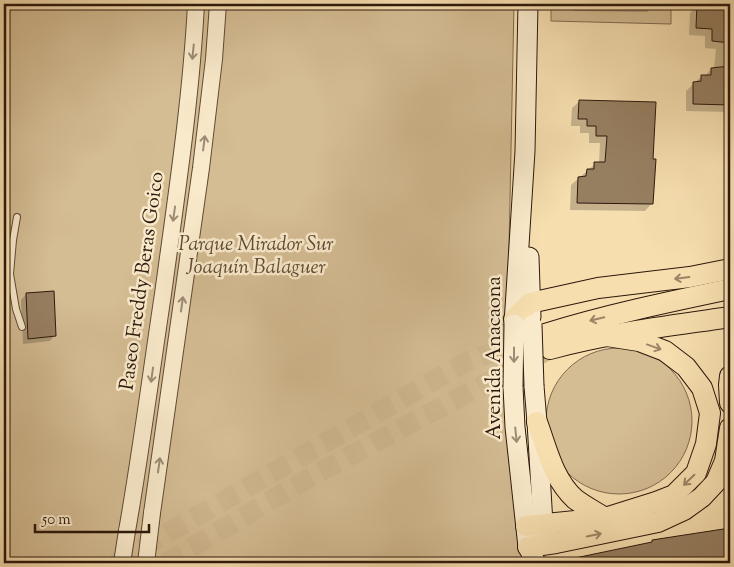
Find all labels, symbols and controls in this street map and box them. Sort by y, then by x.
one-way arrow [188,44,198,60]
one-way arrow [199,135,209,151]
street label: Paseo Freddy Beras Goico [113,170,173,392]
one-way arrow [169,205,179,221]
park label: Parque Mirador Sur Joaquín Balaguer [179,231,333,283]
one-way arrow [675,273,691,283]
street label: Avenida Anacaona [481,276,510,440]
one-way arrow [177,296,187,312]
one-way arrow [590,315,606,324]
one-way arrow [646,343,662,352]
one-way arrow [509,346,519,363]
one-way arrow [146,366,156,382]
one-way arrow [511,427,521,443]
one-way arrow [155,457,165,473]
one-way arrow [683,474,695,486]
scale bar [35,502,149,534]
text: 50 m [41,510,71,531]
one-way arrow [586,530,602,539]

